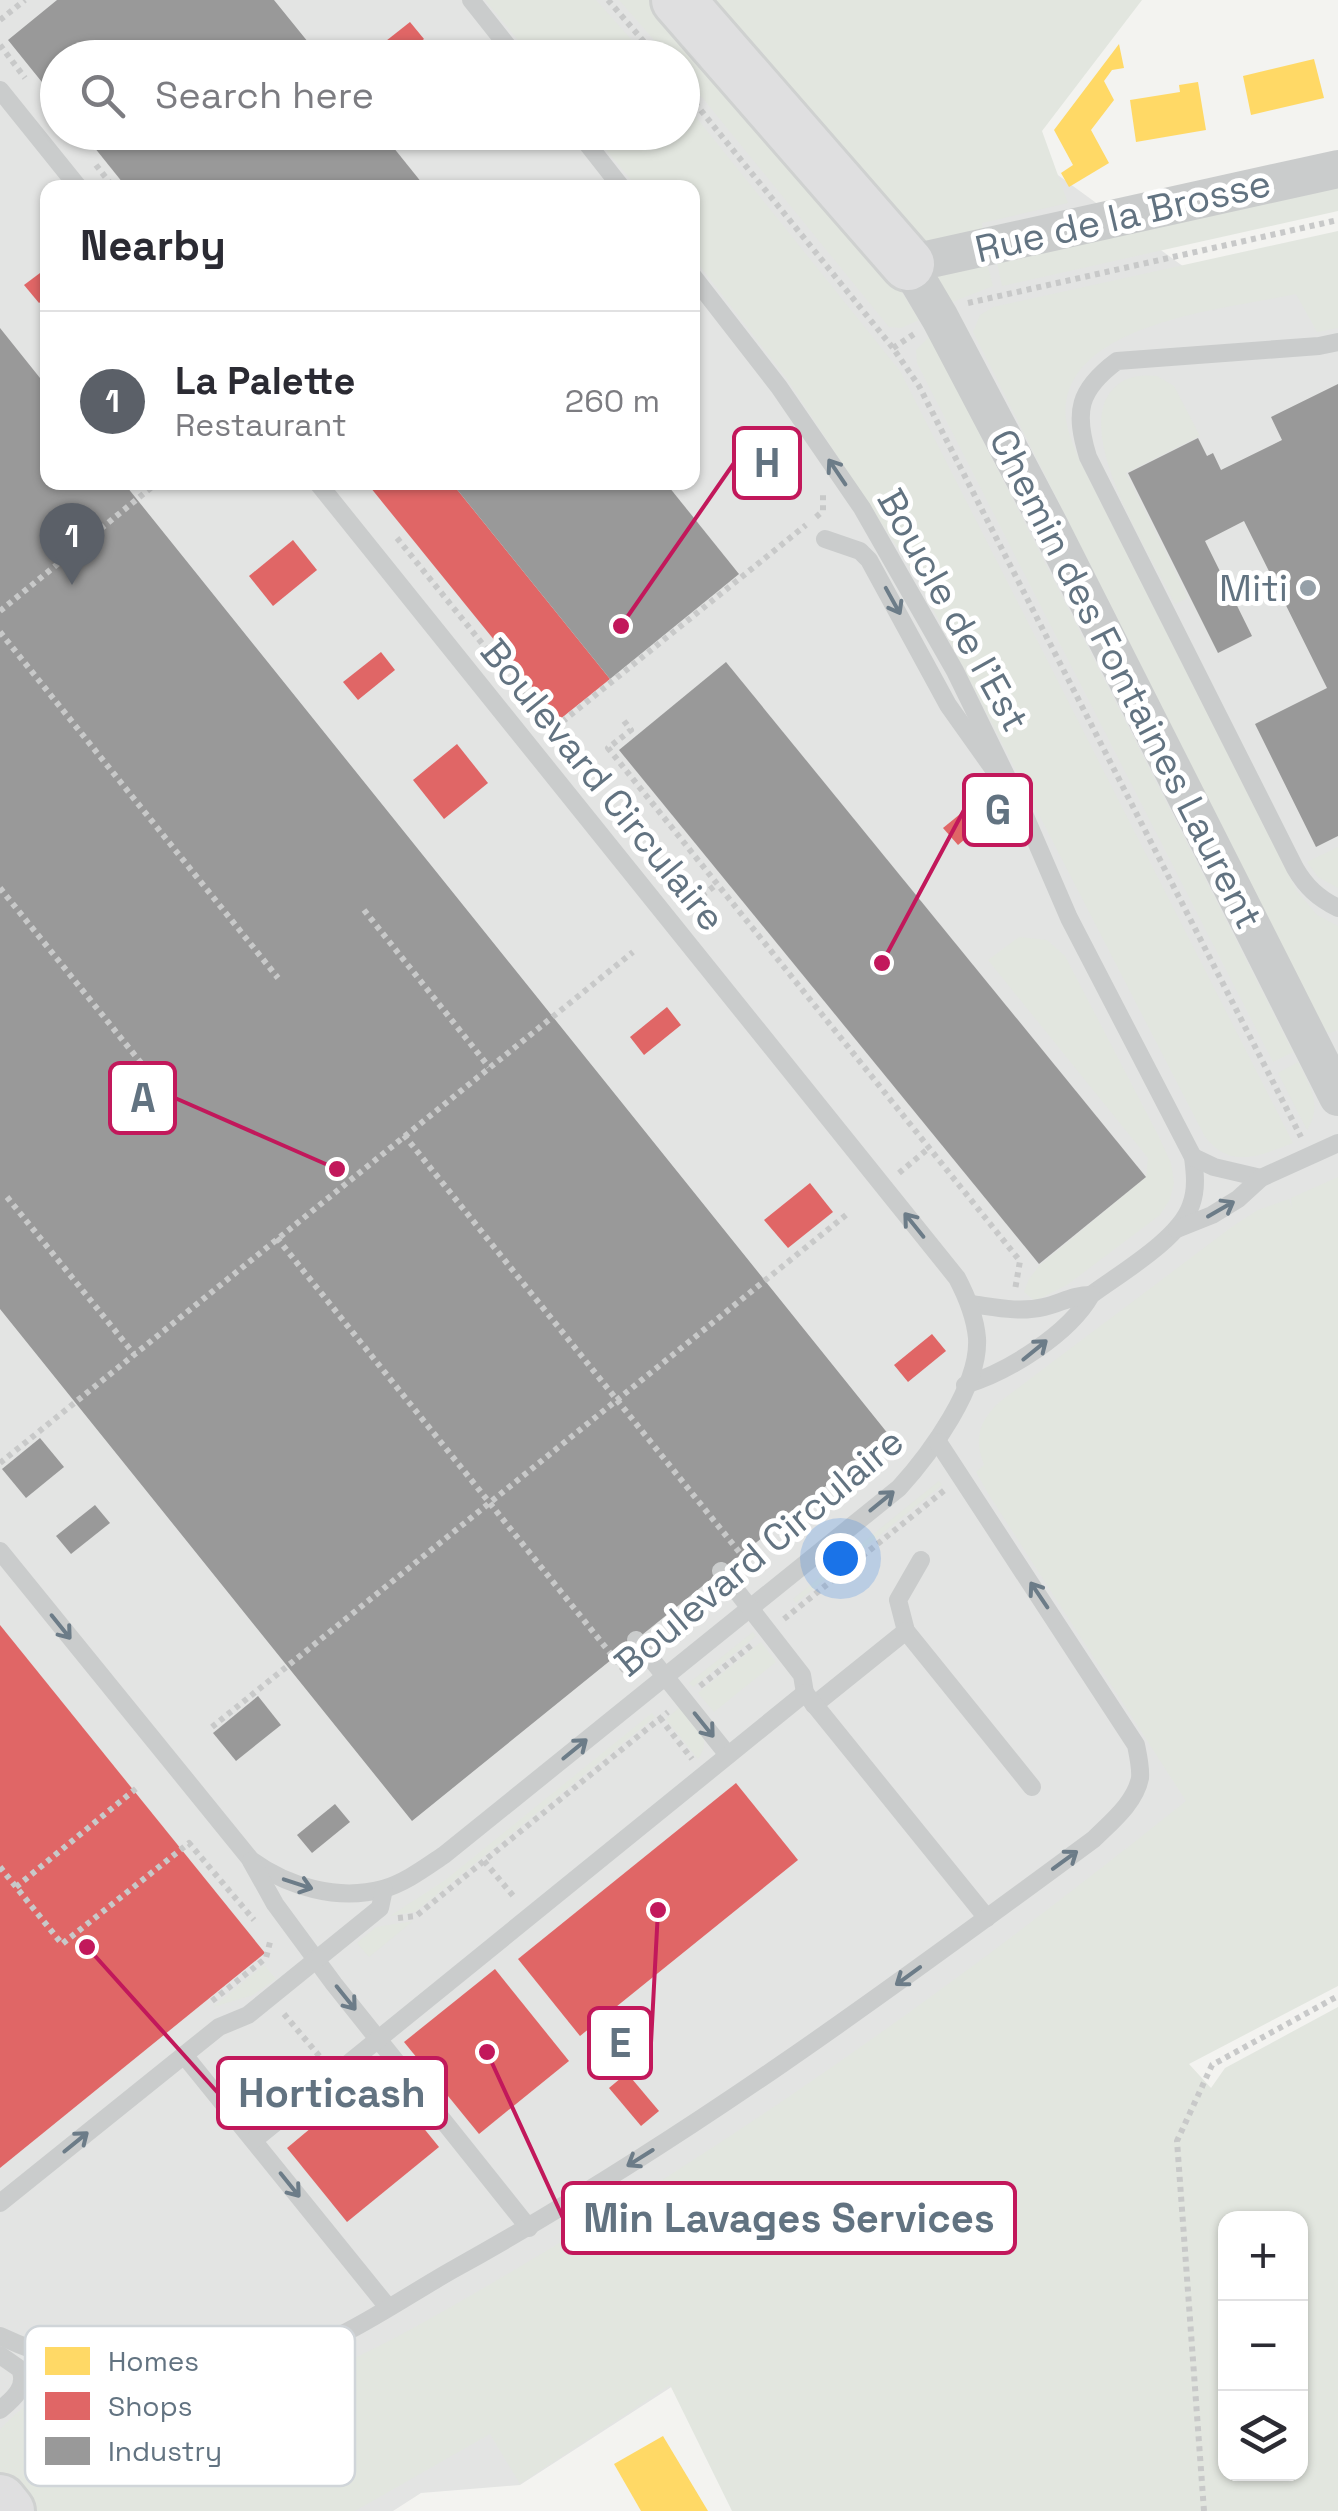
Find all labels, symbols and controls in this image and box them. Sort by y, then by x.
search box [40,40,700,150]
icon: search [75,68,130,123]
text: Search here [155,71,374,119]
street label: Rue de la Brosse [970,159,1276,273]
text: Nearby [80,219,226,272]
text: La Palette [175,357,355,405]
text: 1 [105,381,120,421]
text: 260 m [565,381,660,421]
text: Restaurant [175,405,347,445]
street label: Chemin des Fontaines Laurent [979,421,1273,937]
callout: H [734,428,800,498]
text: H [754,438,780,489]
one-way arrow [827,458,848,486]
street label: Boucle de l'Est [867,480,1039,740]
pin: 1 [40,502,104,585]
place label: Miti [1219,564,1288,612]
marker: Miti [1297,577,1319,599]
one-way arrow [883,586,903,615]
street label: Boulevard Circulaire [470,629,736,941]
callout: G [964,775,1031,845]
text: G [985,785,1011,836]
callout: A [110,1063,175,1133]
text: A [130,1073,156,1124]
one-way arrow [1206,1199,1235,1219]
one-way arrow [904,1212,925,1239]
one-way arrow [1021,1339,1047,1361]
street label: Boulevard Circulaire [605,1417,913,1687]
one-way arrow [869,1490,895,1512]
your location [815,1533,866,1584]
one-way arrow [1029,1581,1050,1609]
one-way arrow [50,1613,72,1639]
one-way arrow [693,1711,715,1737]
one-way arrow [561,1738,587,1760]
one-way arrow [1051,1849,1078,1870]
one-way arrow [281,1876,313,1894]
one-way arrow [895,1965,922,1986]
one-way arrow [335,1984,357,2010]
callout: E [589,2008,651,2078]
text: E [609,2018,631,2069]
callout: Horticash [218,2058,446,2128]
text: Horticash [238,2068,426,2119]
one-way arrow [62,2132,89,2153]
one-way arrow [626,2148,654,2169]
one-way arrow [279,2171,301,2197]
callout: Min Lavages Services [563,2183,1015,2253]
text: Min Lavages Services [583,2193,995,2244]
map controls [1218,2211,1308,2481]
button: + [1218,2211,1308,2301]
button: − [1218,2301,1308,2391]
legend [25,2326,355,2486]
text: Homes [108,2343,199,2379]
text: Shops [108,2388,192,2424]
button: layers [1218,2391,1308,2481]
text: Industry [108,2433,222,2469]

